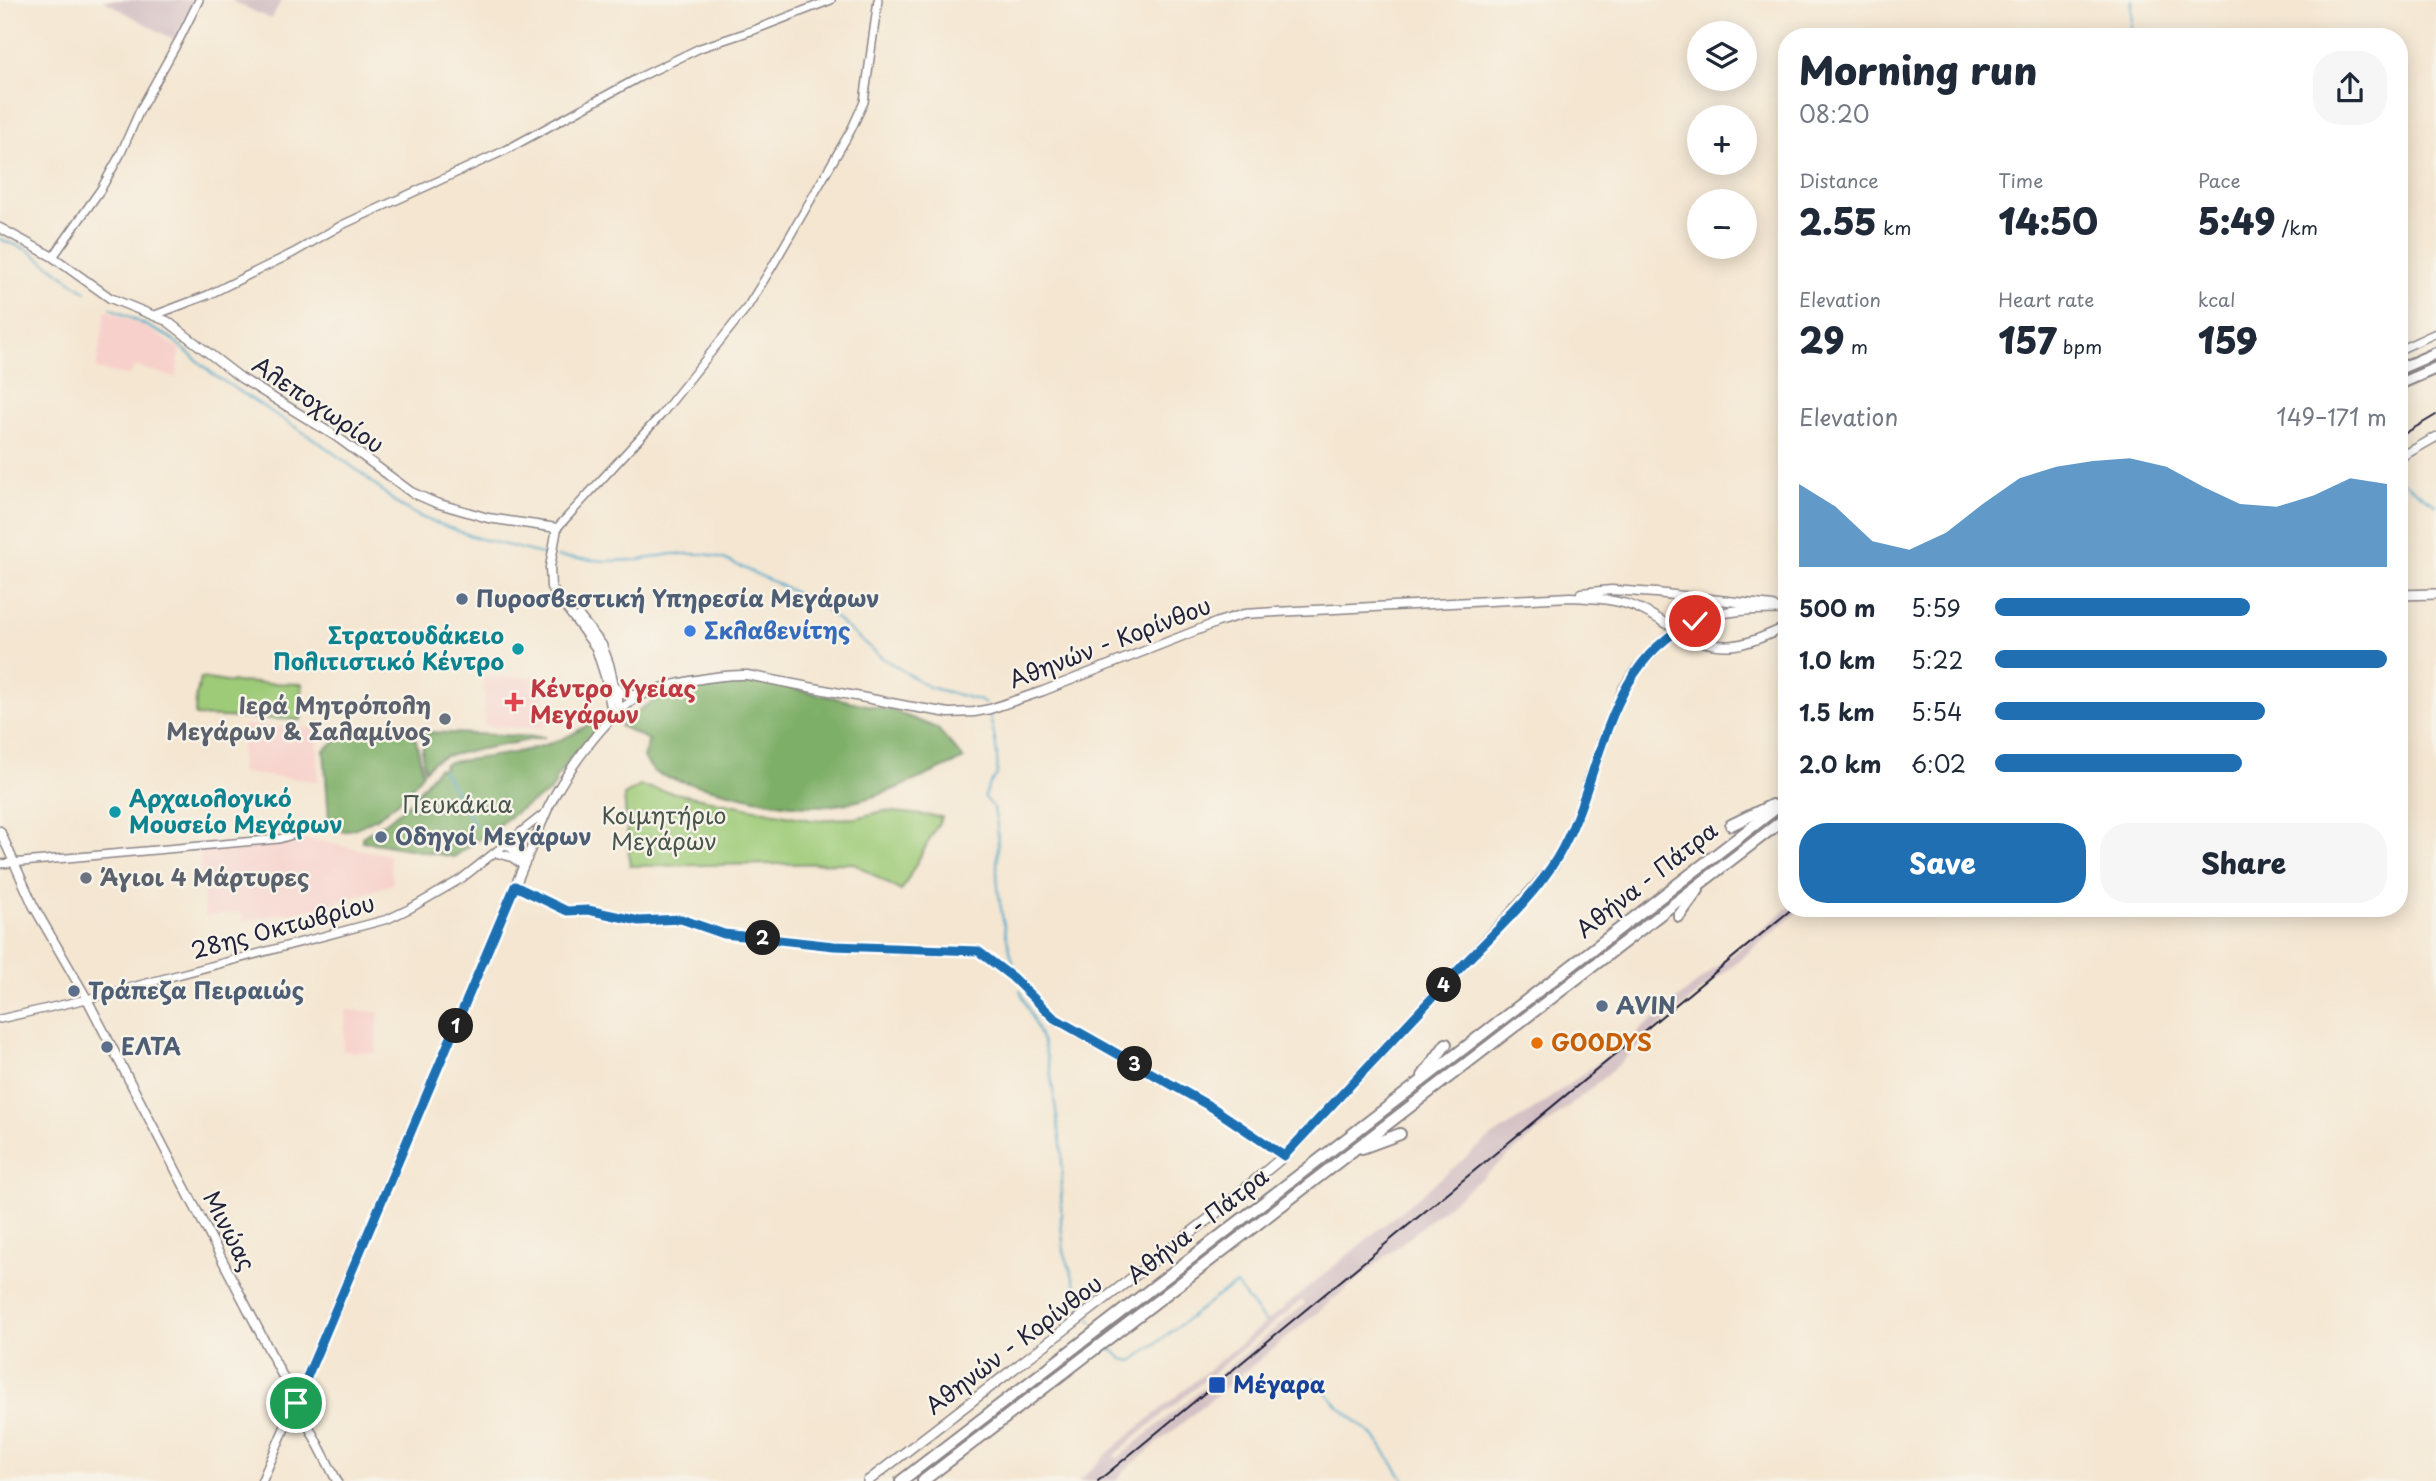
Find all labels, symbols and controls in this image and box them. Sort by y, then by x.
map controls [1687,21,1757,259]
button: layers [1687,21,1757,91]
text: Morning run [1799,41,2037,98]
button: share [2313,51,2387,125]
text: 08:20 [1799,96,1870,131]
button: + [1687,105,1757,175]
text: Distance [1799,166,1879,194]
text: Time [1998,166,2043,194]
text: Pace [2198,166,2241,194]
button: − [1687,189,1757,259]
text: 2.55 [1799,194,1877,247]
text: 14:50 [1998,194,2098,247]
text: 5:49 [2198,194,2275,247]
text: km [1877,213,1912,241]
text: /km [2275,213,2318,241]
text: Elevation [1799,285,1881,313]
text: Heart rate [1998,285,2094,313]
text: kcal [2198,285,2236,313]
text: 29 [1799,313,1844,366]
text: 157 [1998,313,2057,366]
text: 159 [2198,313,2257,366]
text: m [1844,332,1868,360]
text: bpm [2057,332,2102,360]
street label: Αλεποχωρίου [246,347,392,461]
text: Elevation [1799,399,1898,434]
text: 149–171 m [2276,399,2387,434]
place label: Πυροσβεστική Υπηρεσία Μεγάρων [476,580,879,615]
street label: Αθηνών - Κορίνθου [1003,587,1216,696]
text: 500 m [1799,590,1876,625]
text: 5:59 [1911,590,1961,625]
marker: Πυροσβεστική Υπηρεσία Μεγάρων [454,591,470,607]
pin [1665,591,1725,651]
icon: check [1676,602,1714,640]
place label: Σκλαβενίτης [704,612,850,647]
place label: Στρατουδάκειο Πολιτιστικό Κέντρο [273,617,504,678]
marker: Σκλαβενίτης [682,623,698,639]
marker: Στρατουδάκειο Πολιτιστικό Κέντρο [510,641,526,657]
text: 1.0 km [1799,642,1876,677]
text: 5:22 [1911,642,1963,677]
place label: Κέντρο Υγείας Μεγάρων [530,670,696,731]
place label: Ιερά Μητρόπολη Μεγάρων & Σαλαμίνος [166,687,431,748]
marker: Κέντρο Υγείας Μεγάρων [504,692,524,712]
text: 1.5 km [1799,694,1875,729]
text: 5:54 [1911,694,1962,729]
marker: Ιερά Μητρόπολη Μεγάρων & Σαλαμίνος [437,711,453,727]
text: 2.0 km [1799,746,1881,781]
text: 6:02 [1911,746,1966,781]
place label: Αρχαιολογικό Μουσείο Μεγάρων [129,780,343,841]
park label: Πευκάκια [401,786,513,821]
park label: Κοιμητήριο Μεγάρων [601,797,727,858]
marker: Αρχαιολογικό Μουσείο Μεγάρων [107,804,123,820]
street label: Αθήνα - Πάτρα [1568,812,1725,945]
place label: Οδηγοί Μεγάρων [395,818,592,853]
button: Save [1799,823,2086,903]
button: Share [2100,823,2387,903]
marker: Οδηγοί Μεγάρων [373,829,389,845]
place label: Άγιοι 4 Μάρτυρες [100,859,309,894]
marker: Άγιοι 4 Μάρτυρες [78,870,94,886]
street label: 28ης Οκτωβρίου [187,884,378,967]
pin: 2 [746,920,780,956]
text: 2 [756,923,769,951]
pin: 4 [1426,968,1462,1002]
text: 4 [1437,970,1450,998]
place label: Τράπεζα Πειραιώς [88,972,304,1007]
marker: Τράπεζα Πειραιώς [66,983,82,999]
place label: AVIN [1616,987,1676,1022]
marker: AVIN [1594,998,1610,1014]
pin: 1 [438,1009,474,1044]
text: 1 [451,1011,460,1039]
place label: GOODYS [1551,1024,1652,1059]
place label: ΕΛΤΑ [121,1028,181,1063]
marker: GOODYS [1529,1035,1545,1051]
marker: ΕΛΤΑ [99,1039,115,1055]
pin: 3 [1118,1046,1152,1082]
text: 3 [1128,1049,1141,1077]
street label: Αθήνα - Πάτρα [1119,1158,1276,1291]
street label: Μινώας [195,1184,265,1277]
street label: Αθηνών - Κορίνθου [917,1265,1109,1422]
place label: Μέγαρα [1233,1366,1326,1401]
pin [266,1373,326,1433]
marker: Μέγαρα [1207,1375,1227,1395]
icon: arrive [277,1384,315,1422]

